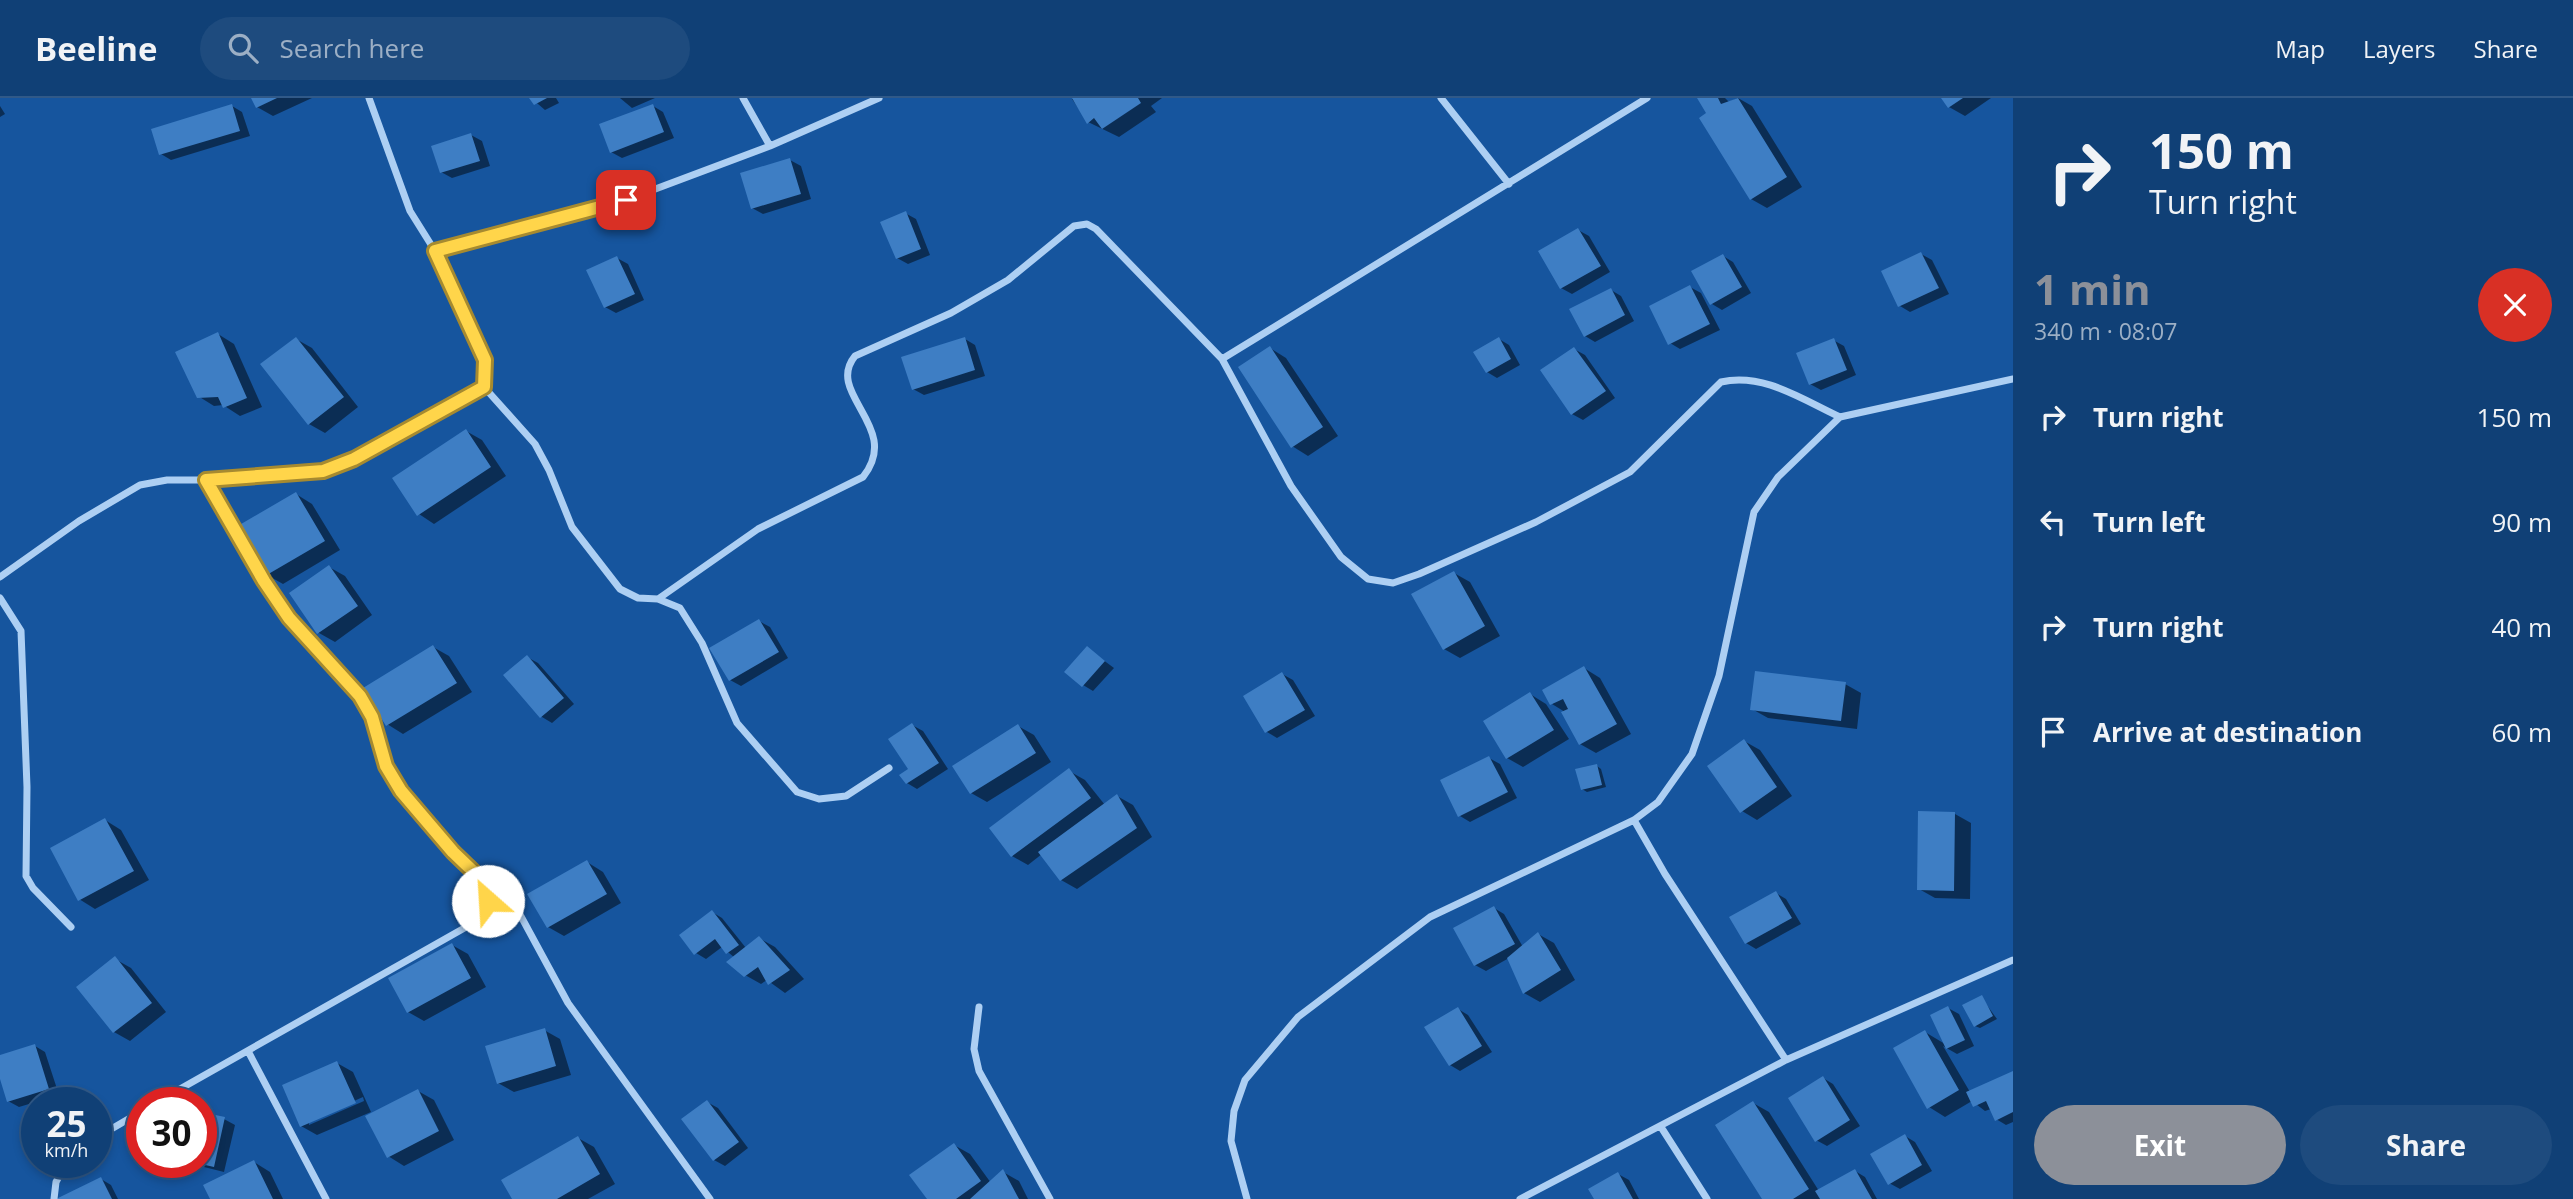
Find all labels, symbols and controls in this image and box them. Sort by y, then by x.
search box [200,17,690,80]
text: Beeline [35,26,158,71]
icon: search [224,29,262,67]
text: Search here [280,30,424,66]
text: Map [2275,32,2325,65]
text: Layers [2363,32,2436,65]
text: Share [2474,32,2538,65]
text: 150 m [2149,117,2294,183]
icon: right [2034,126,2125,217]
pin [596,170,656,230]
text: Turn right [2149,180,2297,223]
icon: arrive [607,181,645,219]
text: 1 min [2034,260,2151,317]
button: close [2478,268,2552,342]
text: 340 m · 08:07 [2034,315,2177,347]
icon: right [2034,398,2072,436]
text: Turn right [2093,399,2224,435]
text: 150 m [2477,399,2552,435]
icon: left [2034,503,2072,541]
text: Turn left [2093,504,2205,540]
text: 90 m [2491,504,2552,540]
icon: right [2034,608,2072,646]
text: Turn right [2093,609,2224,645]
text: 40 m [2491,609,2552,645]
icon: arrive [2034,713,2072,751]
text: Arrive at destination [2093,714,2362,750]
text: 60 m [2491,714,2552,750]
position arrow [451,864,525,938]
speed limit sign: 30 [126,1087,217,1178]
text: 25 [46,1100,87,1147]
button: Exit [2034,1105,2286,1185]
button: Share [2300,1105,2552,1185]
text: km/h [45,1138,88,1162]

